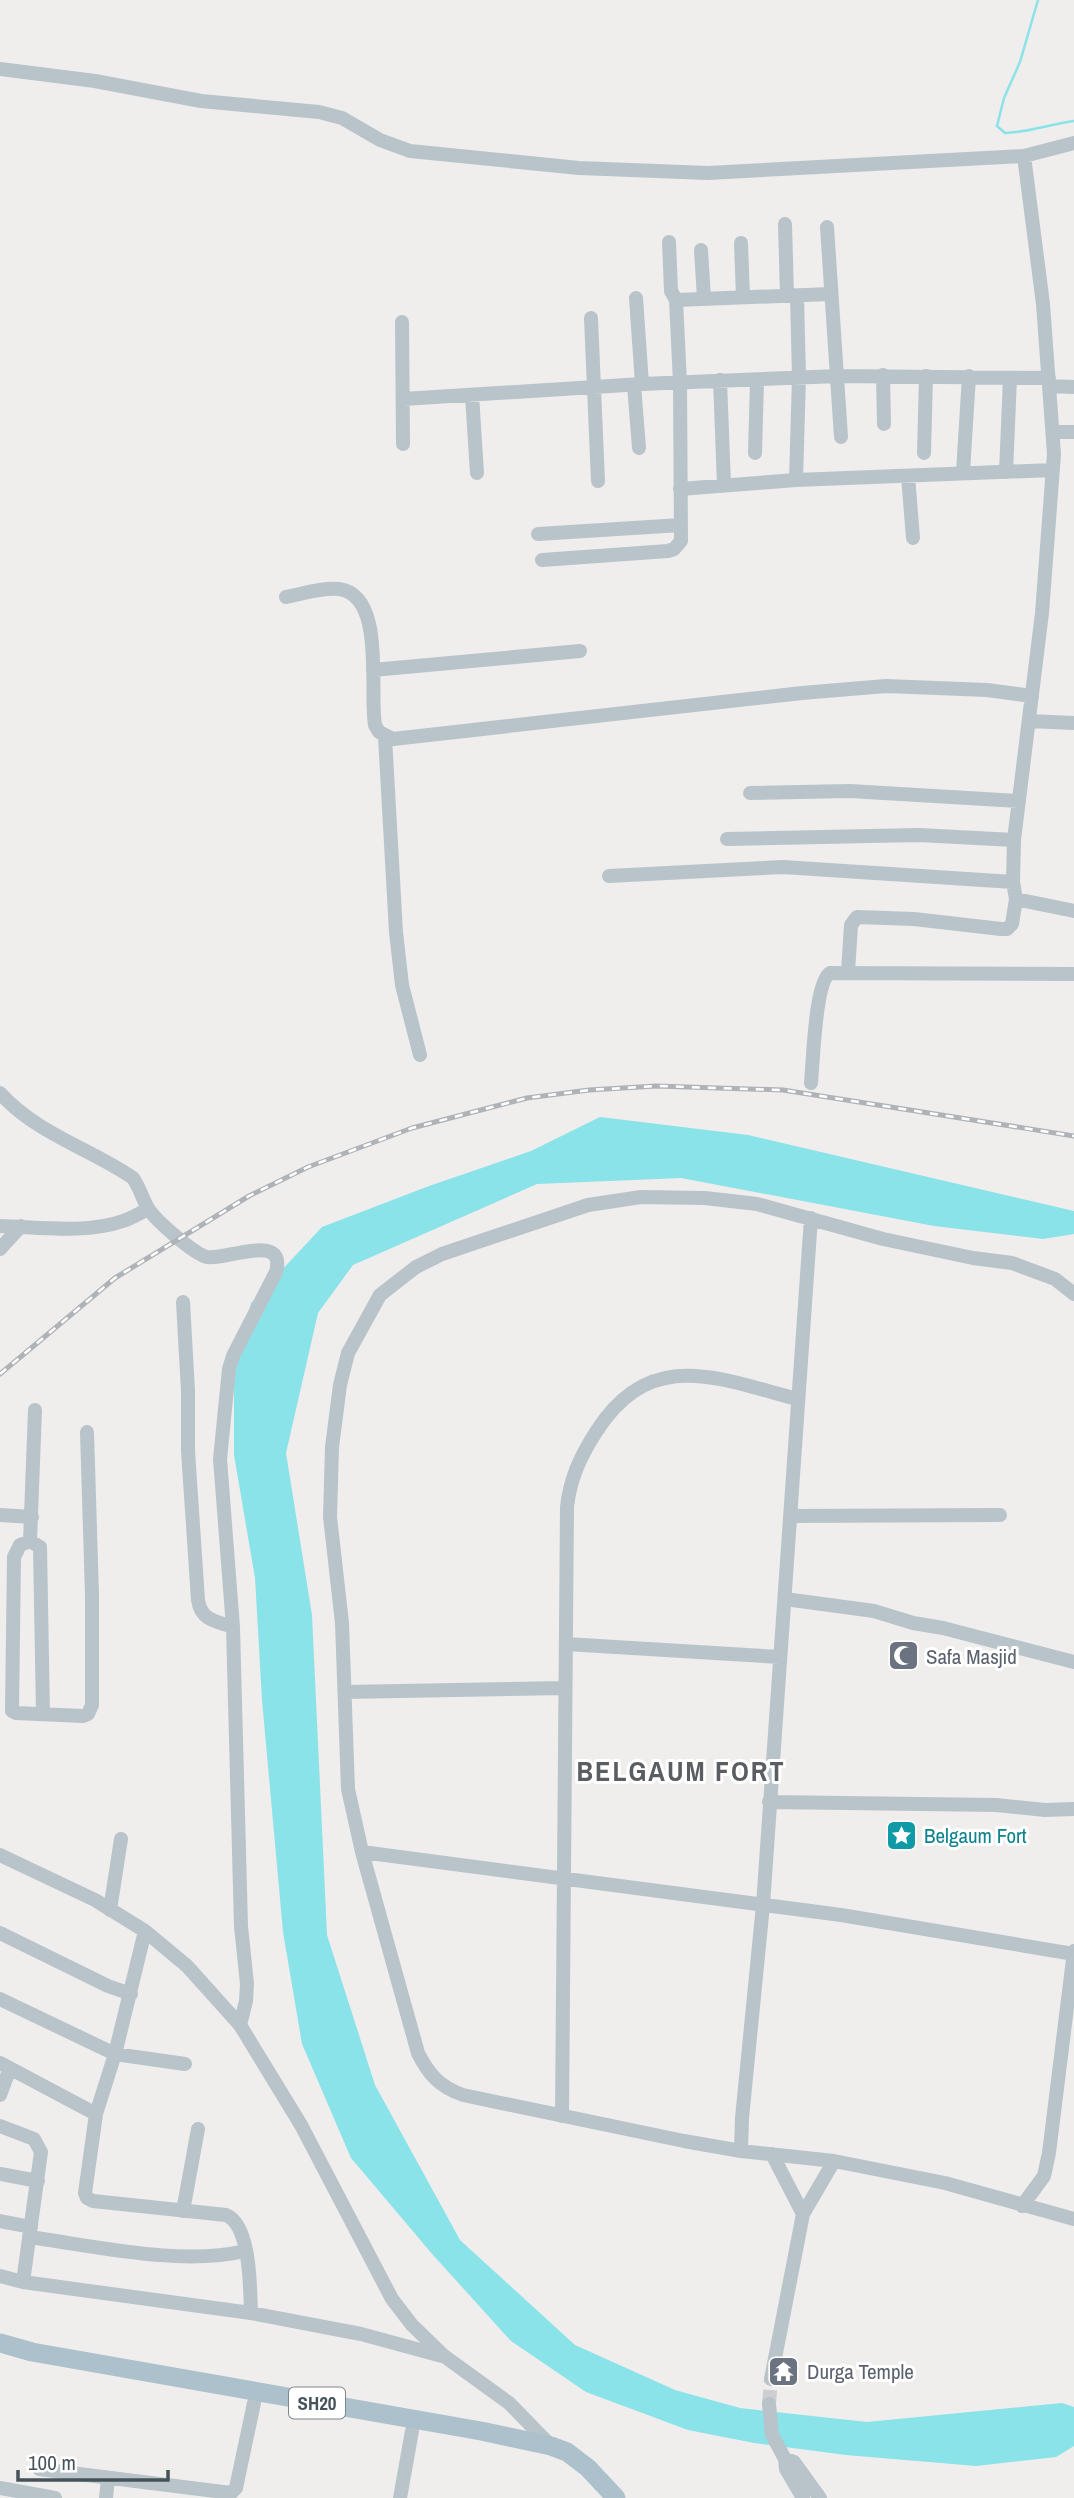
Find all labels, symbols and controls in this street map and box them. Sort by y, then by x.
mosque icon: Safa Masjid [886,1639,920,1673]
place label: Safa Masjid [926,1642,1017,1671]
district label: BELGAUM FORT [577,1752,785,1790]
place icon: Belgaum Fort [884,1818,918,1852]
place label: Belgaum Fort [924,1821,1027,1850]
temple icon: Durga Temple [767,2354,801,2388]
place label: Durga Temple [807,2357,914,2386]
road number: SH20 [289,2388,345,2418]
scale bar [18,2438,168,2482]
text: 100 m [28,2448,76,2477]

